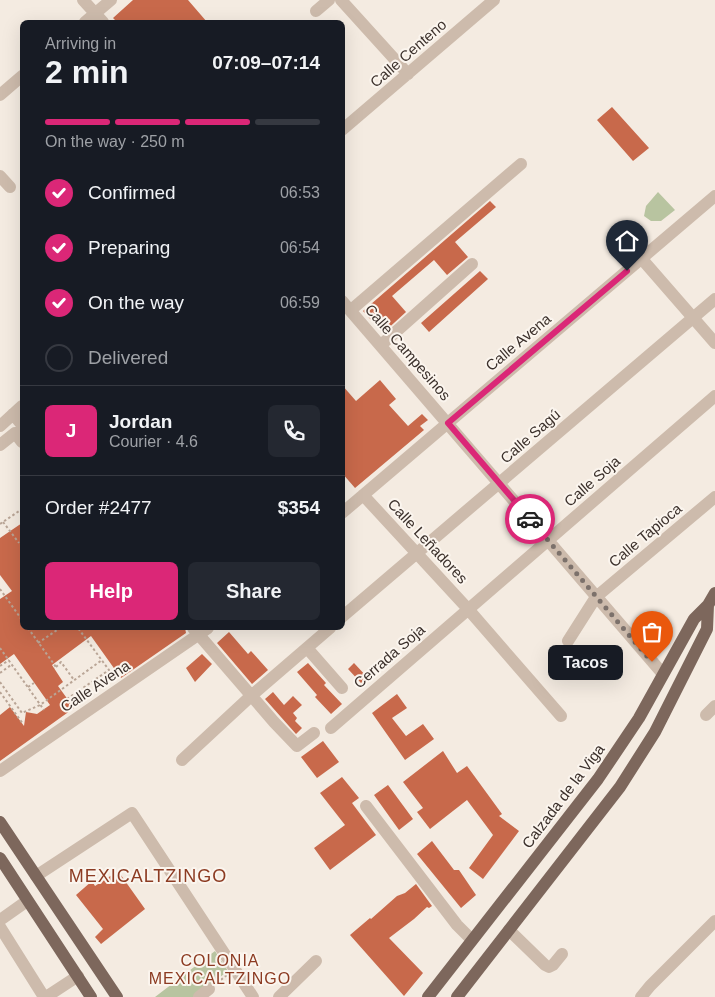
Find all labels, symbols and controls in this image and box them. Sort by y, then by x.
street label: Calle Centeno [367,15,449,91]
text: Arriving in [45,35,116,52]
text: 07:09–07:14 [212,52,320,73]
text: 2 min [45,54,129,90]
text: On the way · 250 m [45,133,185,150]
icon: check [45,179,73,207]
text: Confirmed [88,182,176,203]
text: 06:53 [280,184,320,201]
pin [606,220,648,271]
icon: home [613,227,641,255]
icon: check [45,234,73,262]
text: Preparing [88,237,170,258]
text: 06:54 [280,239,320,256]
icon: check [45,289,73,317]
text: On the way [88,292,184,313]
text: 06:59 [280,294,320,311]
street label: Calle Campesinos [362,300,454,404]
street label: Calle Avena [482,309,555,374]
text: Delivered [88,347,168,368]
button: phone [268,405,320,457]
street label: Calle Sagú [497,406,563,466]
text: Jordan [109,411,172,432]
text: J [66,420,76,441]
text: Courier · 4.6 [109,433,198,450]
street label: Calle Soja [561,452,624,510]
courier [505,494,555,544]
street label: Calle Leñadores [385,495,471,587]
text: Order #2477 [45,497,152,518]
text: $354 [278,497,320,518]
street label: Calle Tapioca [605,499,685,570]
icon: car [516,505,544,533]
button: Help [45,562,178,620]
button: Share [188,562,320,620]
pin [631,611,673,662]
icon: bag [638,618,666,646]
street label: Cerrada Soja [350,620,428,691]
callout: Tacos [547,644,622,680]
text: Tacos [563,654,608,671]
street label: Calle Avena [57,656,133,715]
street label: Calzada de la Viga [518,740,608,851]
district label: MEXICALTZINGO [69,866,227,886]
district label: COLONIA MEXICALTZINGO [149,952,291,987]

